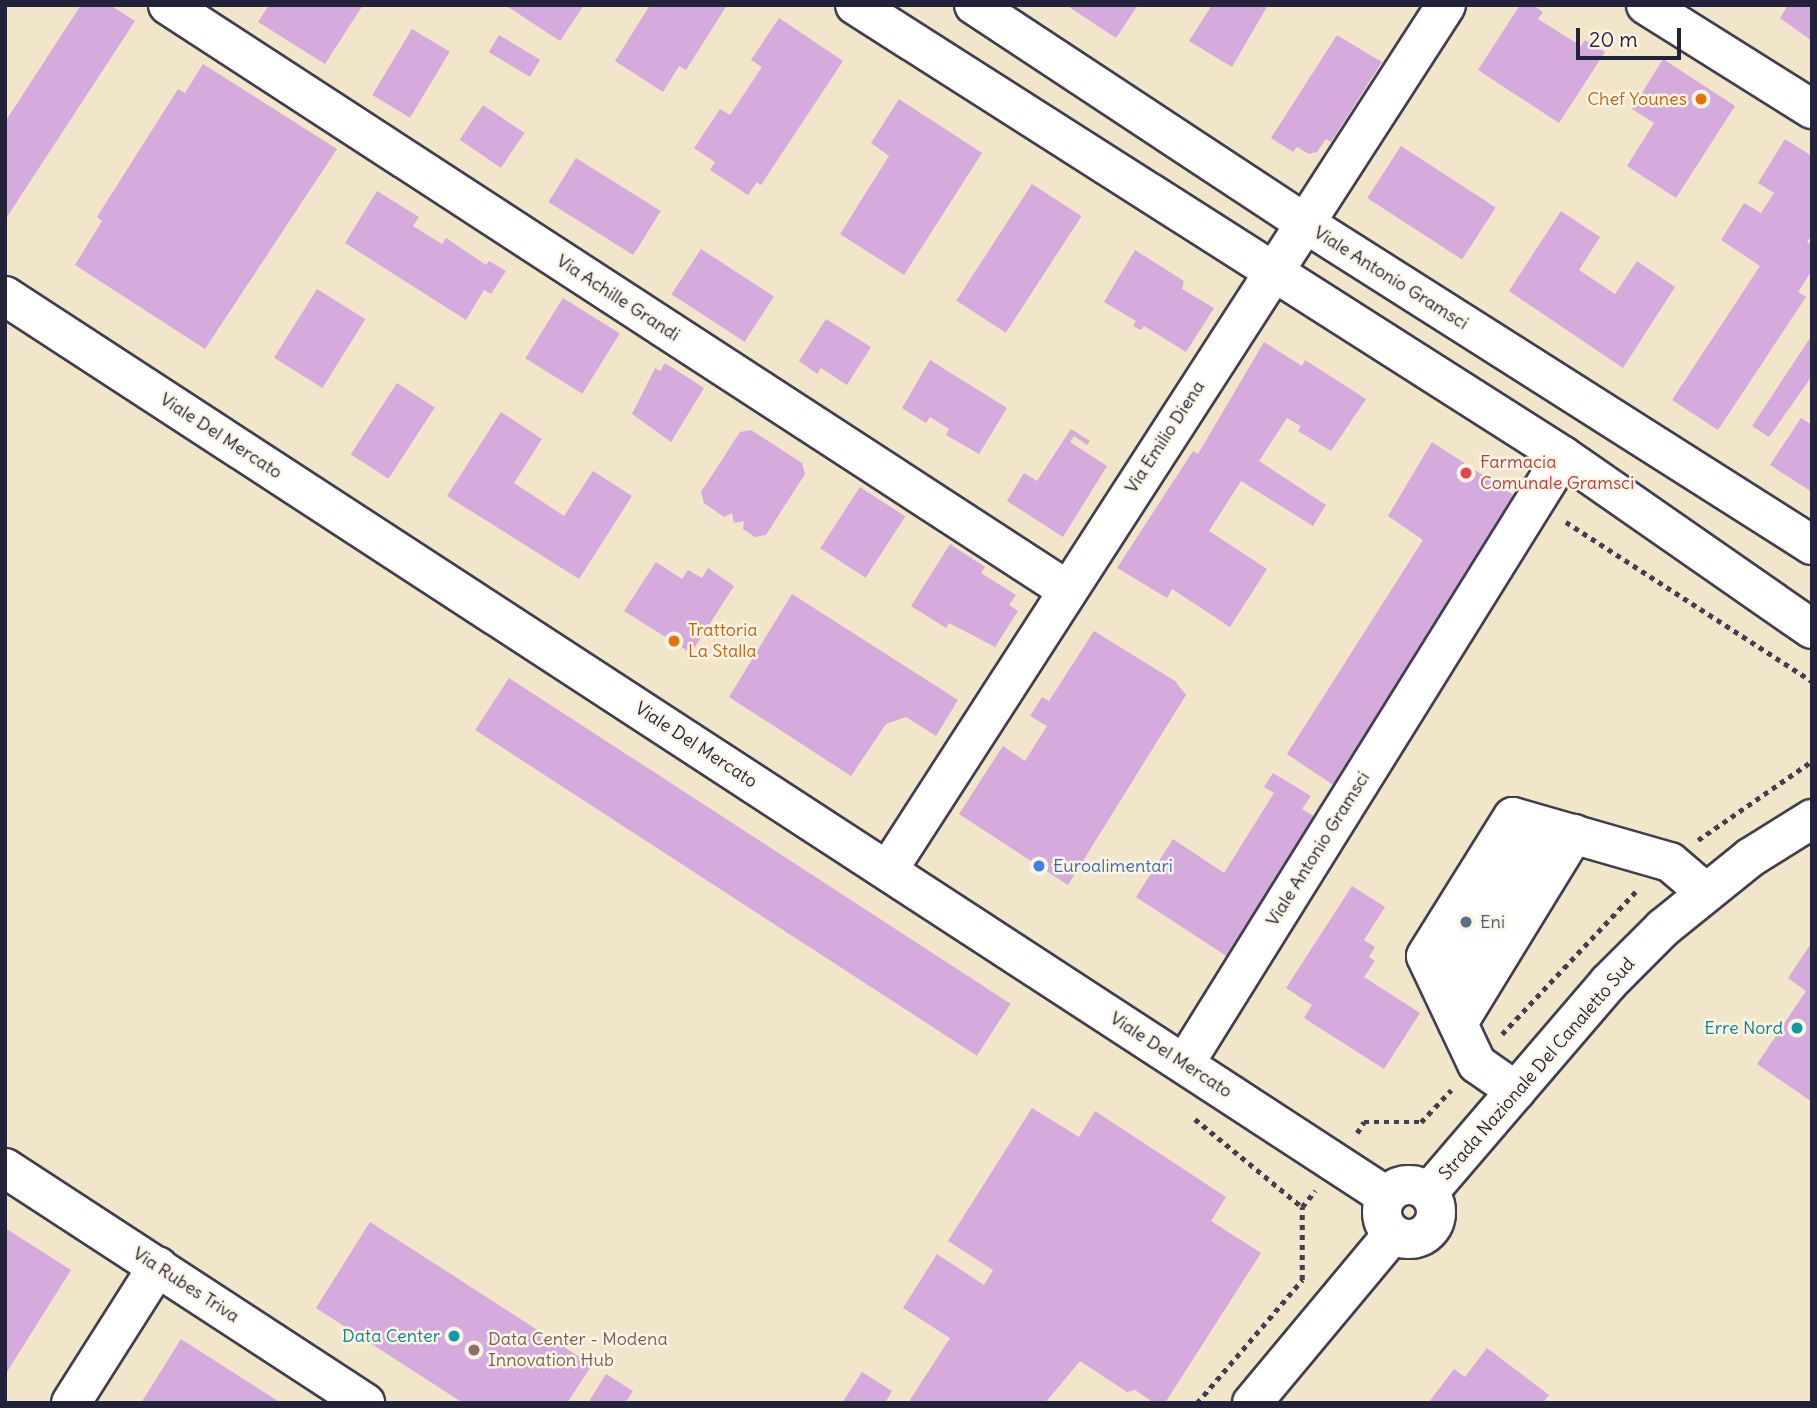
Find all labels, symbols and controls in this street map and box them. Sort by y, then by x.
scale bar [1579,14,1684,58]
text: 20 m [1589,26,1638,53]
place label: Chef Younes [1587,88,1687,110]
marker: Chef Younes [1693,91,1709,107]
street label: Viale Antonio Gramsci [1310,222,1472,334]
street label: Via Achille Grandi [552,250,684,346]
street label: Via Emilio Diena [1121,377,1209,497]
street label: Viale Del Mercato [156,388,286,484]
place label: Farmacia Comunale Gramsci [1480,452,1634,494]
marker: Farmacia Comunale Gramsci [1458,465,1474,481]
place label: Trattoria La Stalla [688,620,758,662]
marker: Trattoria La Stalla [666,633,682,649]
street label: Viale Del Mercato [631,697,761,793]
street label: Viale Antonio Gramsci [1262,768,1374,930]
place label: Euroalimentari [1053,855,1173,877]
marker: Euroalimentari [1031,858,1047,874]
place label: Eni [1480,911,1505,933]
marker: Eni [1458,914,1474,930]
street label: Strada Nazionale Del Canaletto Sud [1435,954,1639,1184]
street label: Viale Del Mercato [1106,1007,1236,1103]
place label: Erre Nord [1704,1017,1783,1039]
marker: Erre Nord [1789,1020,1805,1036]
street label: Via Rubes Triva [129,1243,243,1327]
place label: Data Center [342,1325,440,1347]
marker: Data Center [446,1328,462,1344]
place label: Data Center - Modena Innovation Hub [488,1329,668,1372]
marker: Data Center - Modena Innovation Hub [466,1342,482,1358]

